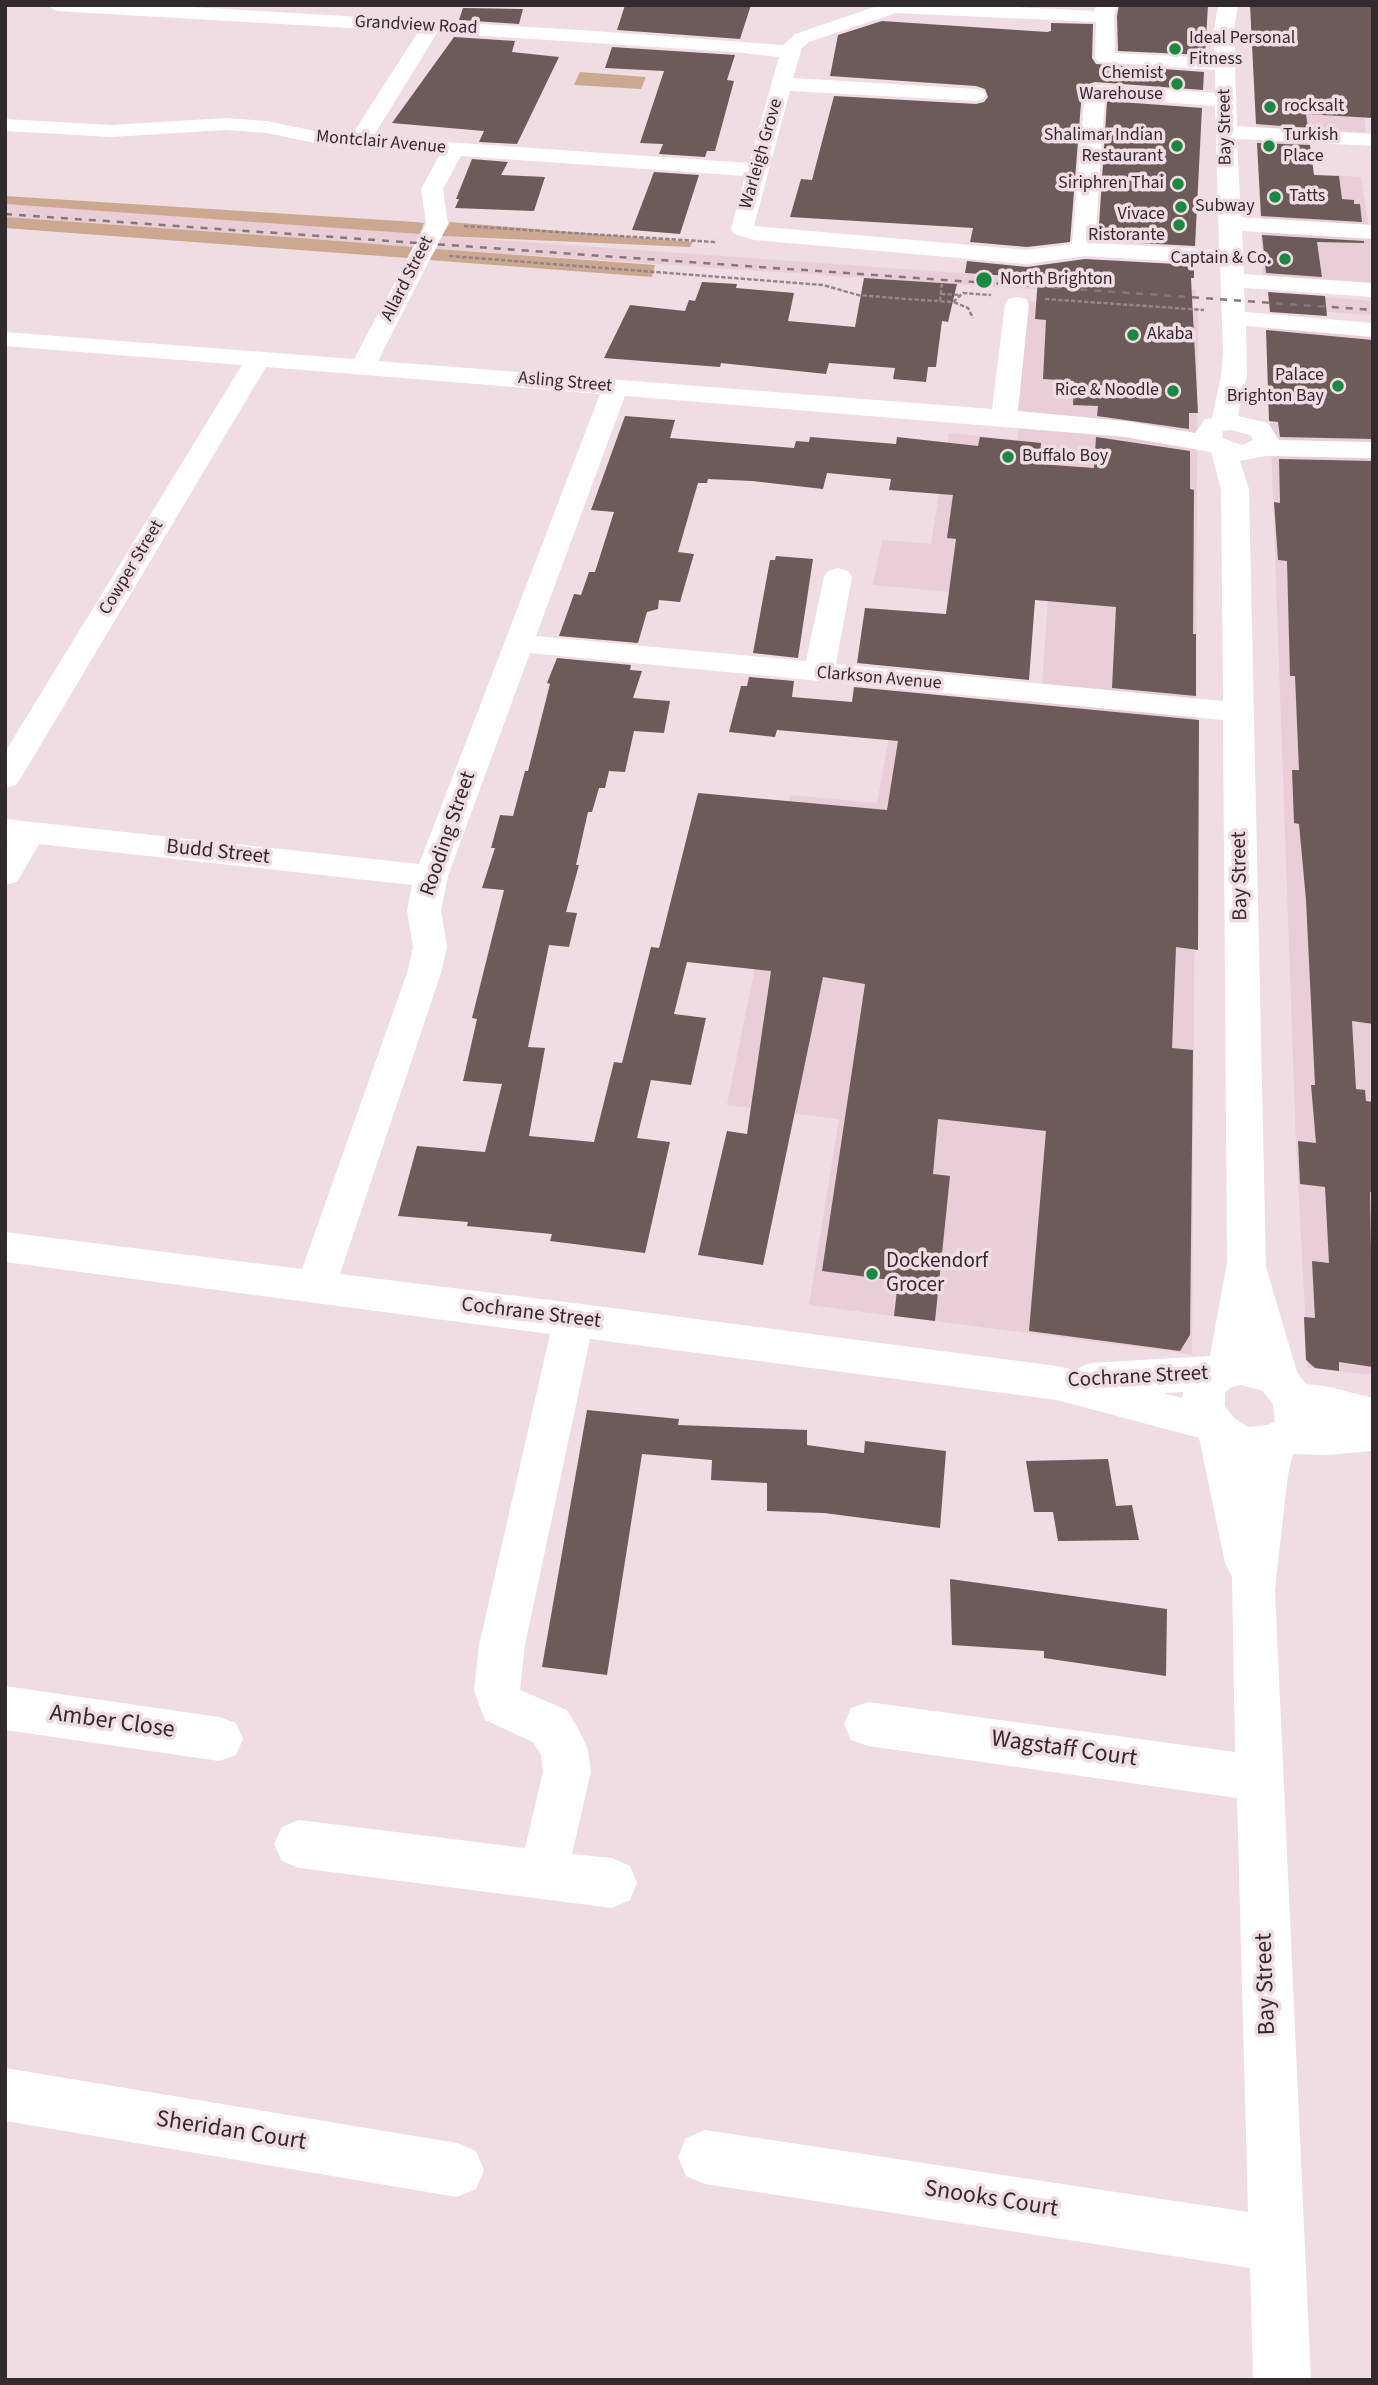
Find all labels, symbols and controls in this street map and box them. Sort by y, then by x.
street label: Grandview Road [354,12,478,40]
place label: Ideal Personal Fitness [1189,28,1295,70]
marker: Ideal Personal Fitness [1167,41,1183,57]
place label: Chemist Warehouse [1079,63,1163,106]
marker: Chemist Warehouse [1169,76,1185,92]
street label: Bay Street [1215,88,1237,166]
street label: Warleigh Grove [736,96,788,212]
place label: rocksalt [1284,96,1344,118]
marker: rocksalt [1262,99,1278,115]
place label: Shalimar Indian Restaurant [1044,125,1163,168]
place label: Turkish Place [1283,125,1339,168]
street label: Montclair Avenue [315,127,447,159]
marker: Shalimar Indian Restaurant [1169,138,1185,154]
marker: Turkish Place [1261,138,1277,154]
place label: Siriphren Thai [1058,173,1164,195]
marker: Siriphren Thai [1170,176,1186,192]
place label: Tatts [1289,186,1325,208]
marker: Tatts [1267,189,1283,205]
place label: Subway [1195,196,1255,218]
marker: Subway [1173,199,1189,215]
place label: Vivace Ristorante [1088,204,1165,246]
marker: Vivace Ristorante [1171,217,1187,233]
street label: Allard Street [377,233,439,325]
place label: Captain & Co. [1170,248,1271,270]
marker: Captain & Co. [1277,251,1293,267]
place label: North Brighton [1000,269,1113,291]
marker: North Brighton [974,270,994,290]
place label: Akaba [1147,324,1193,346]
marker: Akaba [1125,327,1141,343]
place label: Palace Brighton Bay [1227,365,1324,408]
street label: Asling Street [517,368,613,398]
marker: Palace Brighton Bay [1330,378,1346,394]
place label: Rice & Noodle [1055,380,1159,402]
marker: Rice & Noodle [1165,383,1181,399]
place label: Buffalo Boy [1022,446,1108,468]
marker: Buffalo Boy [1000,449,1016,465]
street label: Cowper Street [95,517,169,619]
street label: Clarkson Avenue [816,663,942,695]
street label: Rooding Street [416,768,482,900]
street label: Bay Street [1228,831,1254,921]
street label: Budd Street [165,835,271,871]
place label: Dockendorf Grocer [886,1249,988,1299]
marker: Dockendorf Grocer [864,1266,880,1282]
street label: Cochrane Street [460,1293,602,1335]
street label: Cochrane Street [1067,1362,1209,1394]
street label: Amber Close [48,1700,176,1746]
street label: Wagstaff Court [989,1726,1139,1774]
street label: Bay Street [1251,1932,1283,2036]
street label: Sheridan Court [154,2106,308,2158]
street label: Snooks Court [922,2175,1060,2225]

